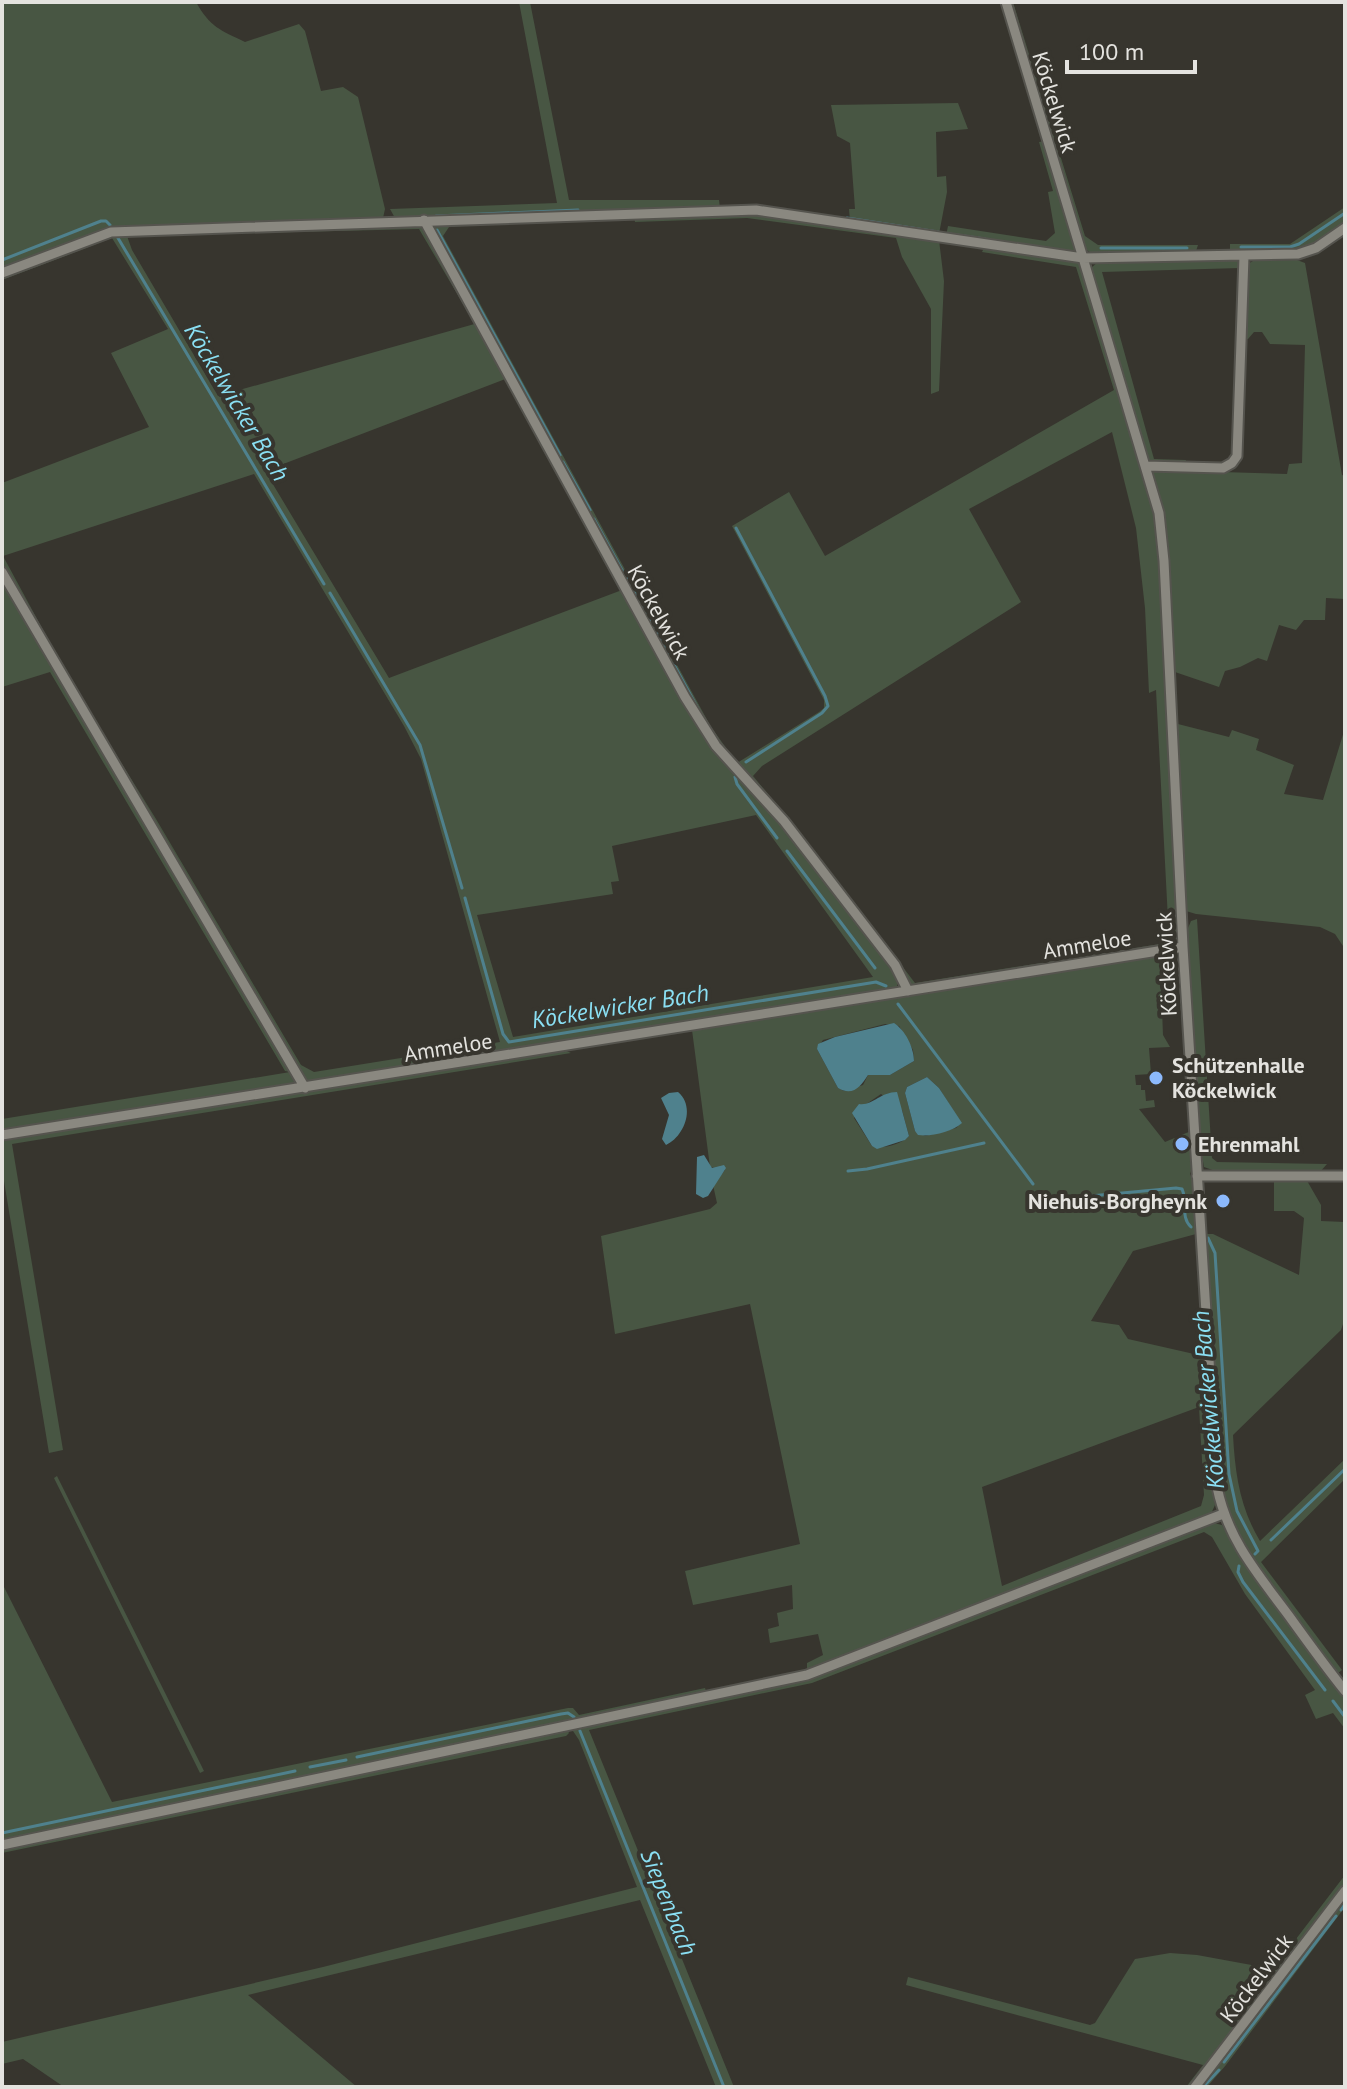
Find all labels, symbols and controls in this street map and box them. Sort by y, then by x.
scale bar [1067,24,1195,74]
text: 100 m [1079,36,1144,67]
street label: Köckelwick [1026,48,1084,156]
water label: Köckelwicker Bach [178,317,296,487]
street label: Köckelwick [621,560,697,665]
street label: Köckelwick [1149,911,1183,1017]
street label: Ammeloe [1041,923,1133,965]
water label: Köckelwicker Bach [529,977,711,1035]
street label: Ammeloe [402,1026,494,1068]
place label: Schützenhalle Köckelwick [1172,1051,1305,1104]
marker: Schützenhalle Köckelwick [1147,1069,1165,1087]
place label: Ehrenmahl [1198,1130,1300,1158]
marker: Ehrenmahl [1173,1135,1191,1153]
place label: Niehuis-Borgheynk [1028,1187,1207,1215]
marker: Niehuis-Borgheynk [1214,1192,1232,1210]
water label: Köckelwicker Bach [1185,1309,1231,1491]
water label: Siepenbach [634,1844,704,1960]
street label: Köckelwick [1213,1927,1299,2028]

